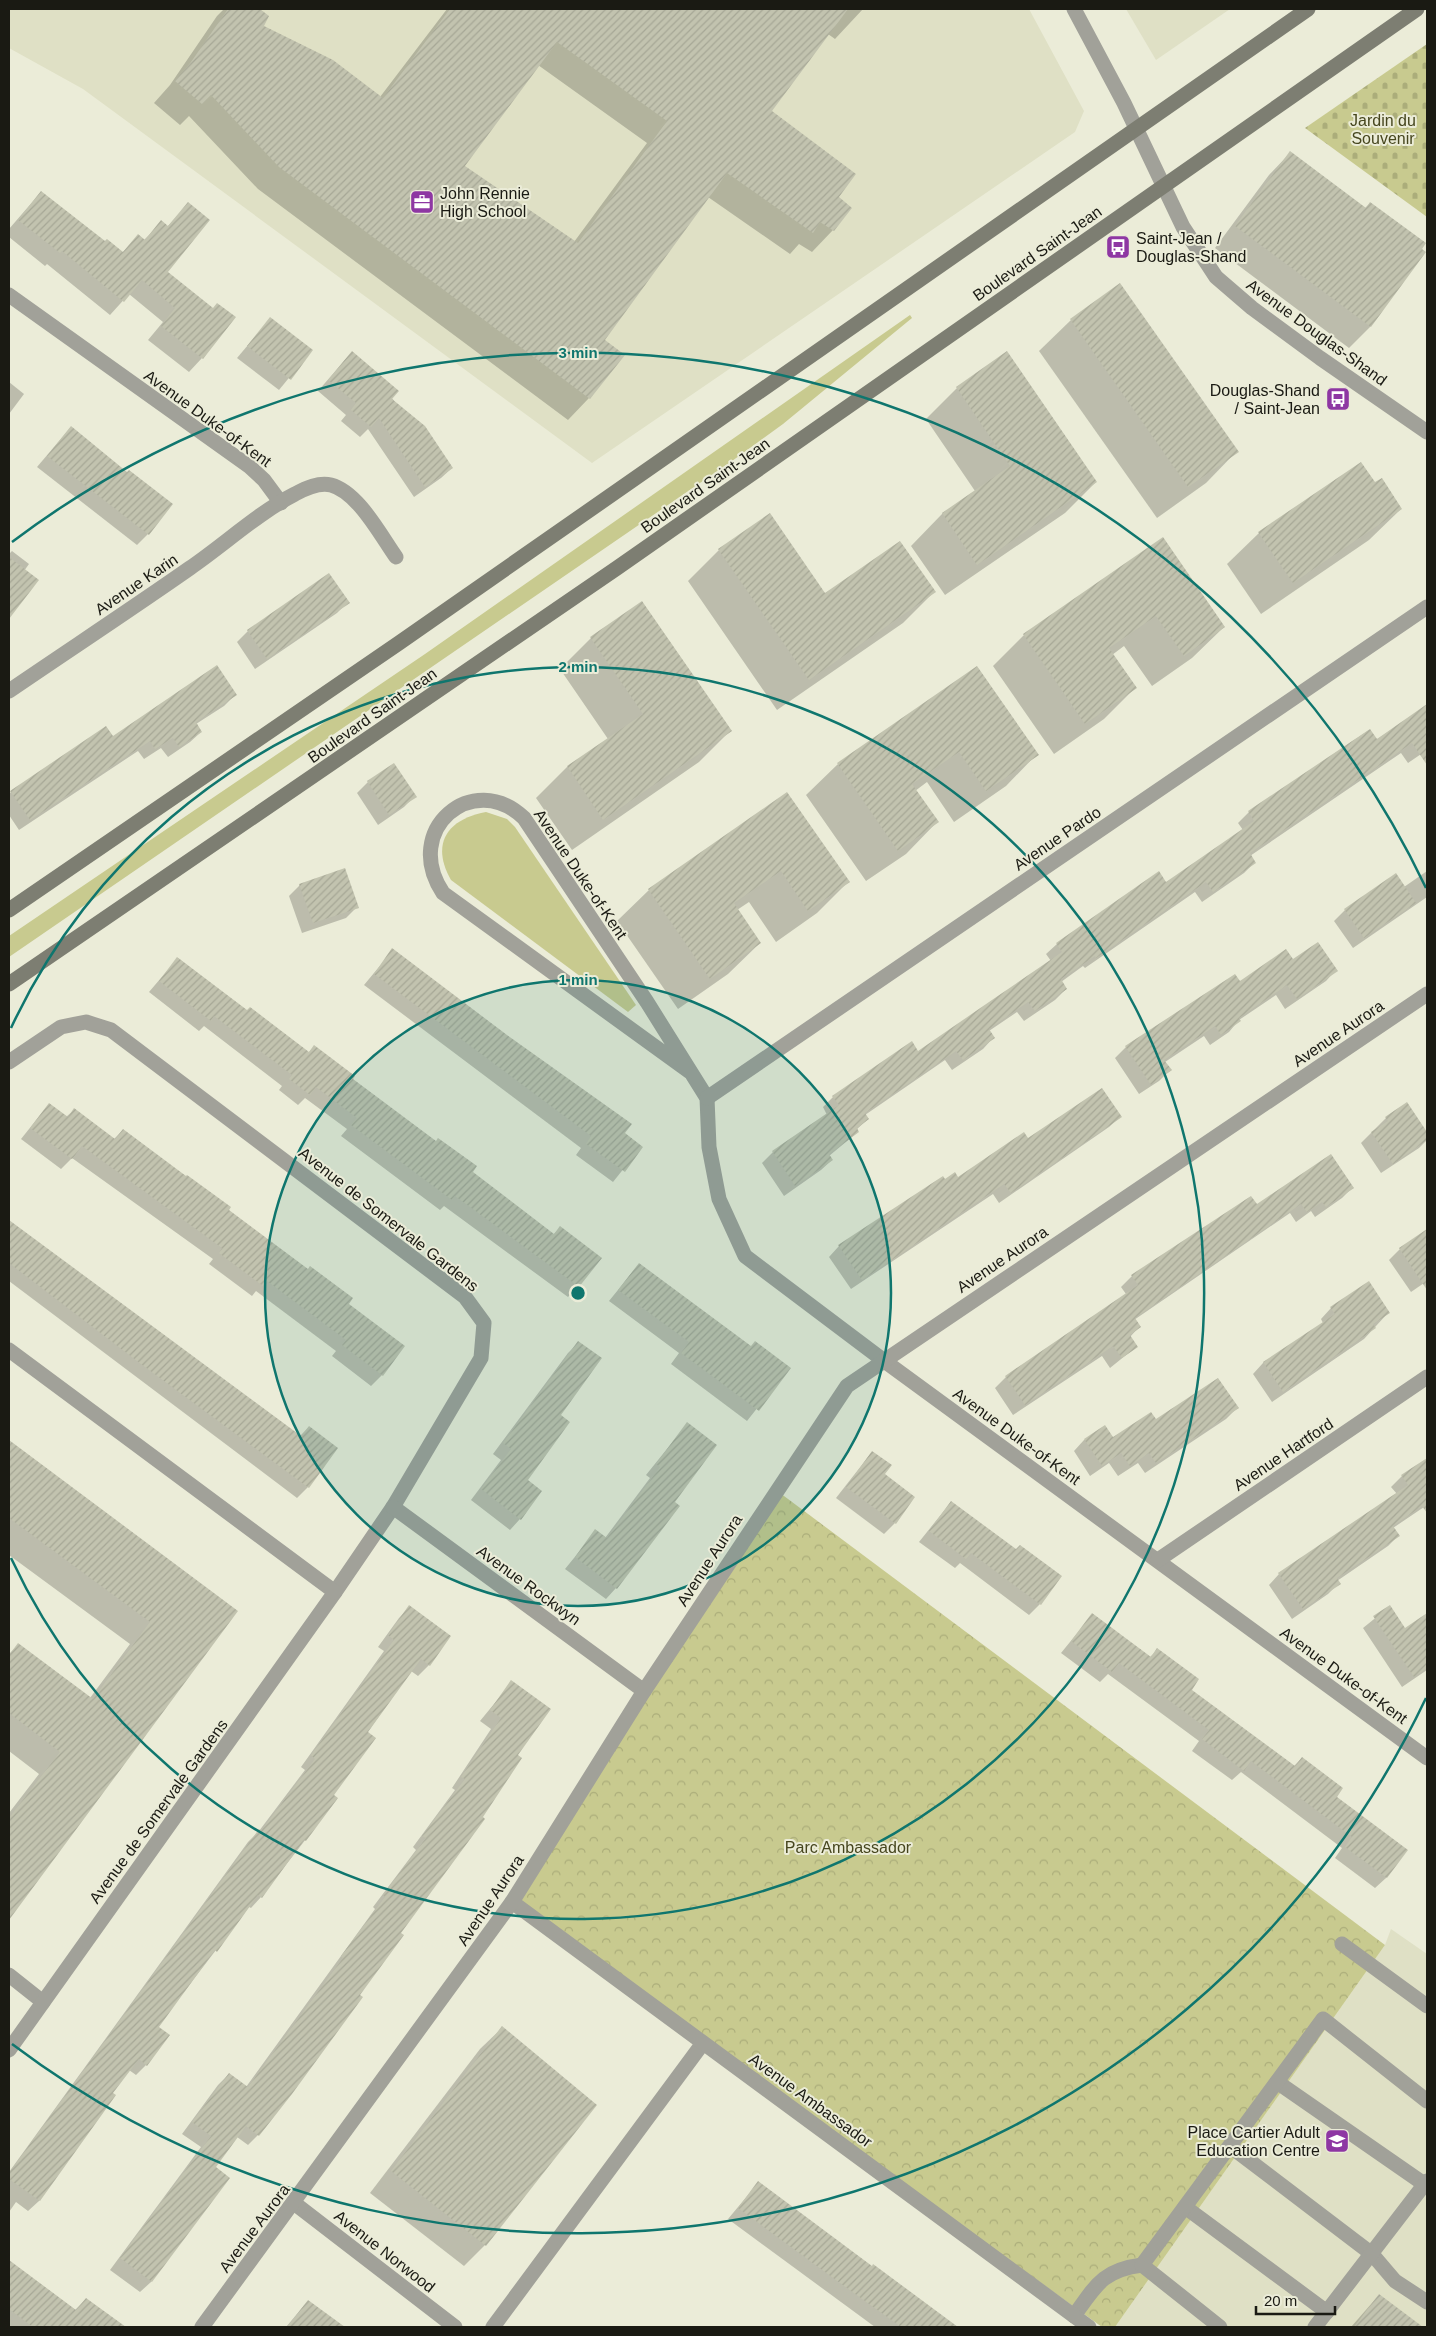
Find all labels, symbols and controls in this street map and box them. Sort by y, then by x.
park label: Jardin du Souvenir [1350,112,1416,147]
place label: John Rennie High School [440,185,530,220]
office icon: John Rennie High School [409,189,435,215]
street label: Boulevard Saint-Jean [970,203,1105,304]
place label: Saint-Jean / Douglas-Shand [1136,230,1246,265]
bus stop icon: Saint-Jean / Douglas-Shand [1105,234,1131,260]
street label: Avenue Douglas-Shand [1243,276,1390,389]
text: 3 min [558,344,598,361]
street label: Avenue Duke-of-Kent [141,367,275,470]
place label: Douglas-Shand / Saint-Jean [1210,382,1320,417]
bus stop icon: Douglas-Shand / Saint-Jean [1325,386,1351,412]
street label: Boulevard Saint-Jean [638,435,773,536]
street label: Avenue Karin [92,551,181,618]
text: 2 min [558,658,598,675]
street label: Boulevard Saint-Jean [305,665,440,766]
street label: Avenue Pardo [1011,803,1104,874]
street label: Avenue Duke-of-Kent [531,806,631,943]
text: 1 min [558,971,598,988]
street label: Avenue Aurora [1290,997,1387,1070]
street label: Avenue de Somervale Gardens [296,1144,482,1295]
street label: Avenue Aurora [954,1223,1051,1296]
centre of rings [569,1284,587,1302]
street label: Avenue Duke-of-Kent [950,1385,1084,1488]
street label: Avenue Hartford [1230,1415,1336,1494]
street label: Avenue Aurora [674,1511,745,1609]
street label: Avenue Rockwyn [474,1542,584,1629]
street label: Avenue Duke-of-Kent [1277,1624,1411,1727]
street label: Avenue de Somervale Gardens [86,1716,231,1906]
park label: Parc Ambassador [785,1839,912,1856]
street label: Avenue Aurora [454,1852,527,1949]
street label: Avenue Ambassador [746,2050,876,2151]
place label: Place Cartier Adult Education Centre [1187,2124,1321,2159]
school or university icon: Place Cartier Adult Education Centre [1324,2128,1350,2154]
street label: Avenue Aurora [216,2181,293,2276]
street label: Avenue Norwood [331,2207,438,2296]
scale bar [1256,2284,1335,2316]
text: 20 m [1264,2292,1297,2309]

